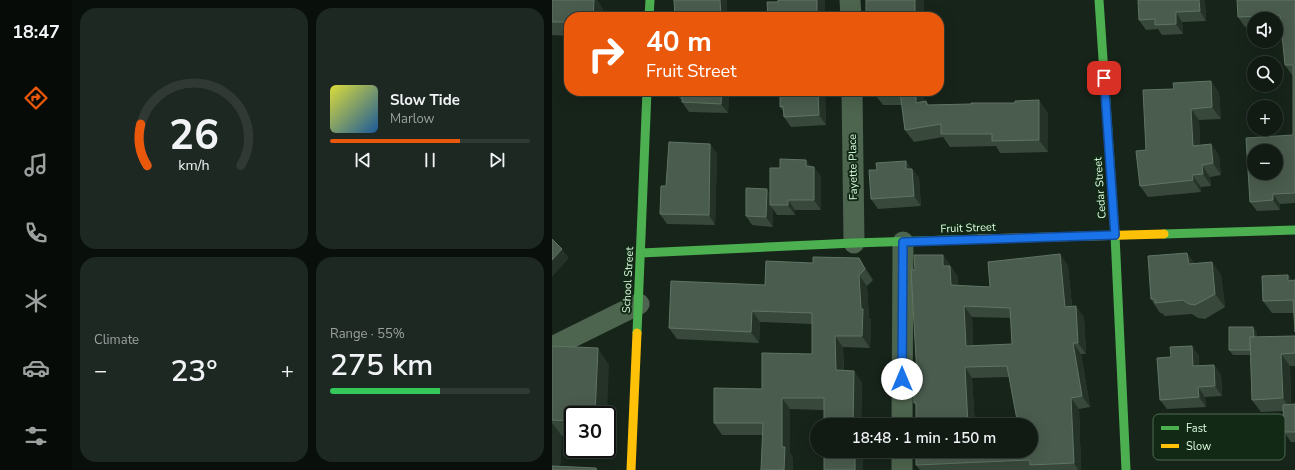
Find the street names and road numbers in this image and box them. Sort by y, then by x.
street label: Fayette Place [845,134,861,200]
street label: Cedar Street [1090,156,1110,219]
street label: Fruit Street [940,220,996,236]
street label: School Street [619,246,637,314]

